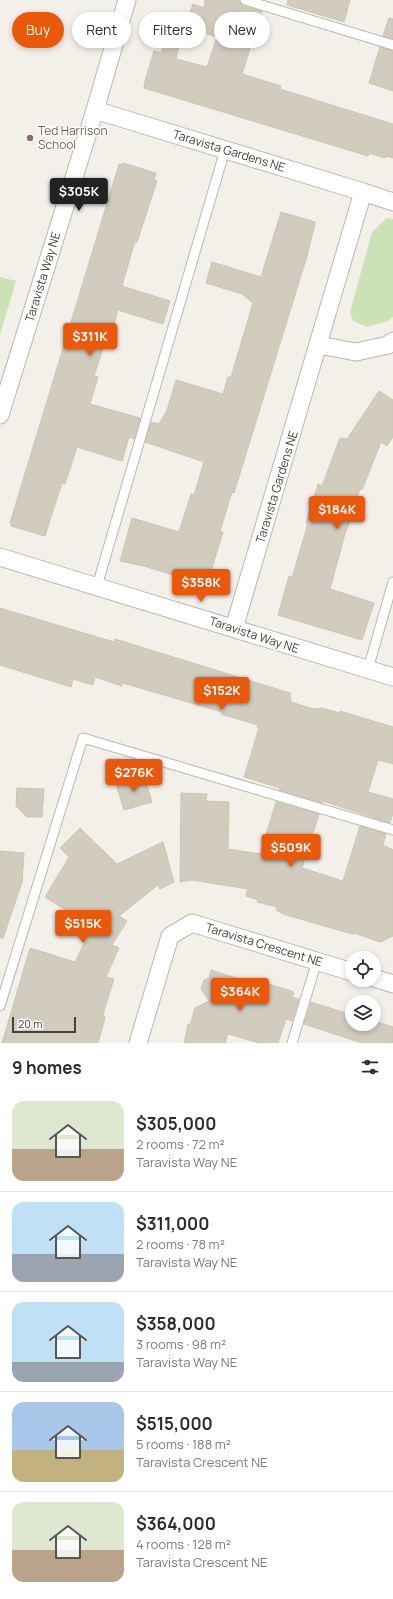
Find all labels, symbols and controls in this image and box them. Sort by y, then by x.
chip: Buy [12,12,64,48]
chip: Rent [72,12,131,48]
chip: Filters [139,12,206,48]
chip: New [214,12,270,48]
place label: Ted Harrison School [38,122,108,153]
street label: Taravista Gardens NE [171,125,288,176]
marker: Ted Harrison School [25,133,35,143]
pin: $305K [51,178,107,212]
text: $305K [59,182,99,200]
street label: Taravista Way NE [21,230,64,324]
pin: $311K [62,323,118,357]
text: $311K [72,327,108,345]
street label: Taravista Gardens NE [251,428,302,545]
pin: $184K [309,496,365,530]
text: $184K [318,500,356,518]
pin: $358K [173,569,229,603]
text: $358K [181,573,221,591]
street label: Taravista Way NE [207,612,301,657]
pin: $152K [194,677,250,711]
text: $152K [203,681,241,699]
pin: $276K [106,759,162,793]
text: $276K [114,763,154,781]
pin: $509K [263,834,319,868]
text: $509K [271,838,311,856]
pin: $515K [55,910,111,944]
text: $515K [64,914,102,932]
street label: Taravista Crescent NE [204,919,325,970]
map controls [345,951,381,1031]
button: locate [345,951,381,987]
pin: $364K [212,978,268,1012]
text: $364K [220,982,260,1000]
button: layers [345,995,381,1031]
scale bar [12,1015,76,1034]
text: 20 m [18,1016,43,1031]
text: 9 homes [12,1056,82,1079]
icon: filters [359,1056,381,1078]
text: $305,000 [136,1112,216,1135]
icon: home [44,1117,92,1165]
text: 2 rooms · 72 m² [136,1135,225,1153]
text: Taravista Way NE [136,1153,237,1171]
text: $311,000 [136,1212,210,1235]
icon: home [44,1218,92,1266]
text: 2 rooms · 78 m² [136,1235,225,1253]
text: Taravista Way NE [136,1253,237,1271]
text: $358,000 [136,1312,216,1335]
icon: home [44,1318,92,1366]
text: 3 rooms · 98 m² [136,1335,226,1353]
text: Taravista Way NE [136,1353,237,1371]
text: $515,000 [136,1412,213,1435]
icon: home [44,1418,92,1466]
text: 5 rooms · 188 m² [136,1435,231,1453]
text: Taravista Crescent NE [136,1453,267,1471]
text: $364,000 [136,1512,216,1535]
icon: home [44,1518,92,1566]
text: 4 rooms · 128 m² [136,1535,231,1553]
text: Taravista Crescent NE [136,1553,267,1571]

